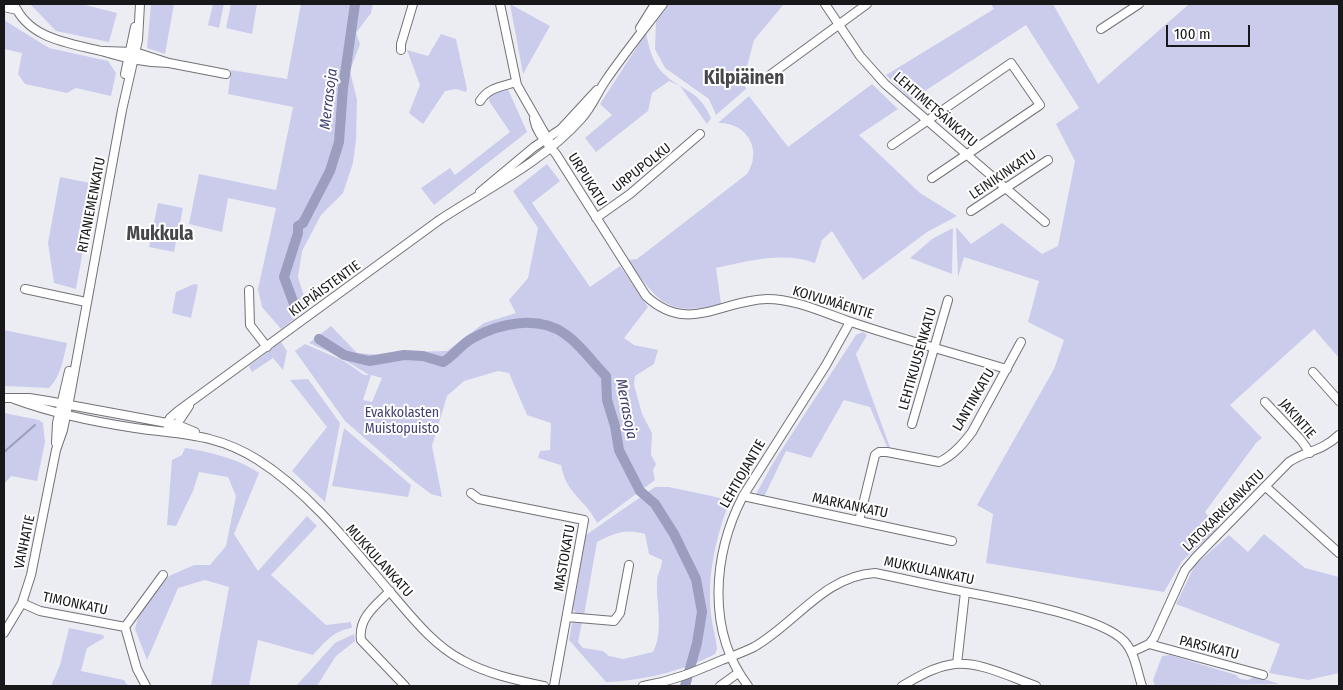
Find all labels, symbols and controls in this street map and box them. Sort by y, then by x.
scale bar [1168,15,1252,47]
text: 100 m [1174,25,1211,43]
water label: Merrasoja [316,68,342,130]
district label: Kilpiäinen [704,68,784,90]
street label: LEHTIMETSÄNKATU [890,69,980,151]
street label: URPUPOLKU [610,140,674,196]
street label: LEINIKINKATU [966,147,1040,203]
street label: URPUKATU [564,150,610,210]
street label: RITANIEMENKATU [75,156,109,254]
district label: Mukkula [126,224,194,246]
street label: KILPIÄISTENTIE [286,257,364,321]
street label: KOIVUMÄENTIE [790,283,876,323]
street label: LEHTIKUUSENKATU [895,306,941,412]
street label: LANTINKATU [949,366,999,434]
water label: Merrasoja [611,377,641,441]
street label: JAKINTIE [1275,396,1319,442]
park label: Evakkolasten Muistopuisto [365,405,439,438]
street label: LEHTIOJANTIE [717,437,769,511]
street label: LATOKARKEANKATU [1180,467,1268,555]
street label: MARKANKATU [811,490,889,522]
street label: VANHATIE [11,514,39,570]
street label: MUKKULANKATU [342,521,416,601]
street label: MASTOKATU [551,523,579,593]
street label: MUKKULANKATU [882,553,976,589]
street label: TIMONKATU [41,589,109,619]
street label: PARSIKATU [1177,632,1241,664]

